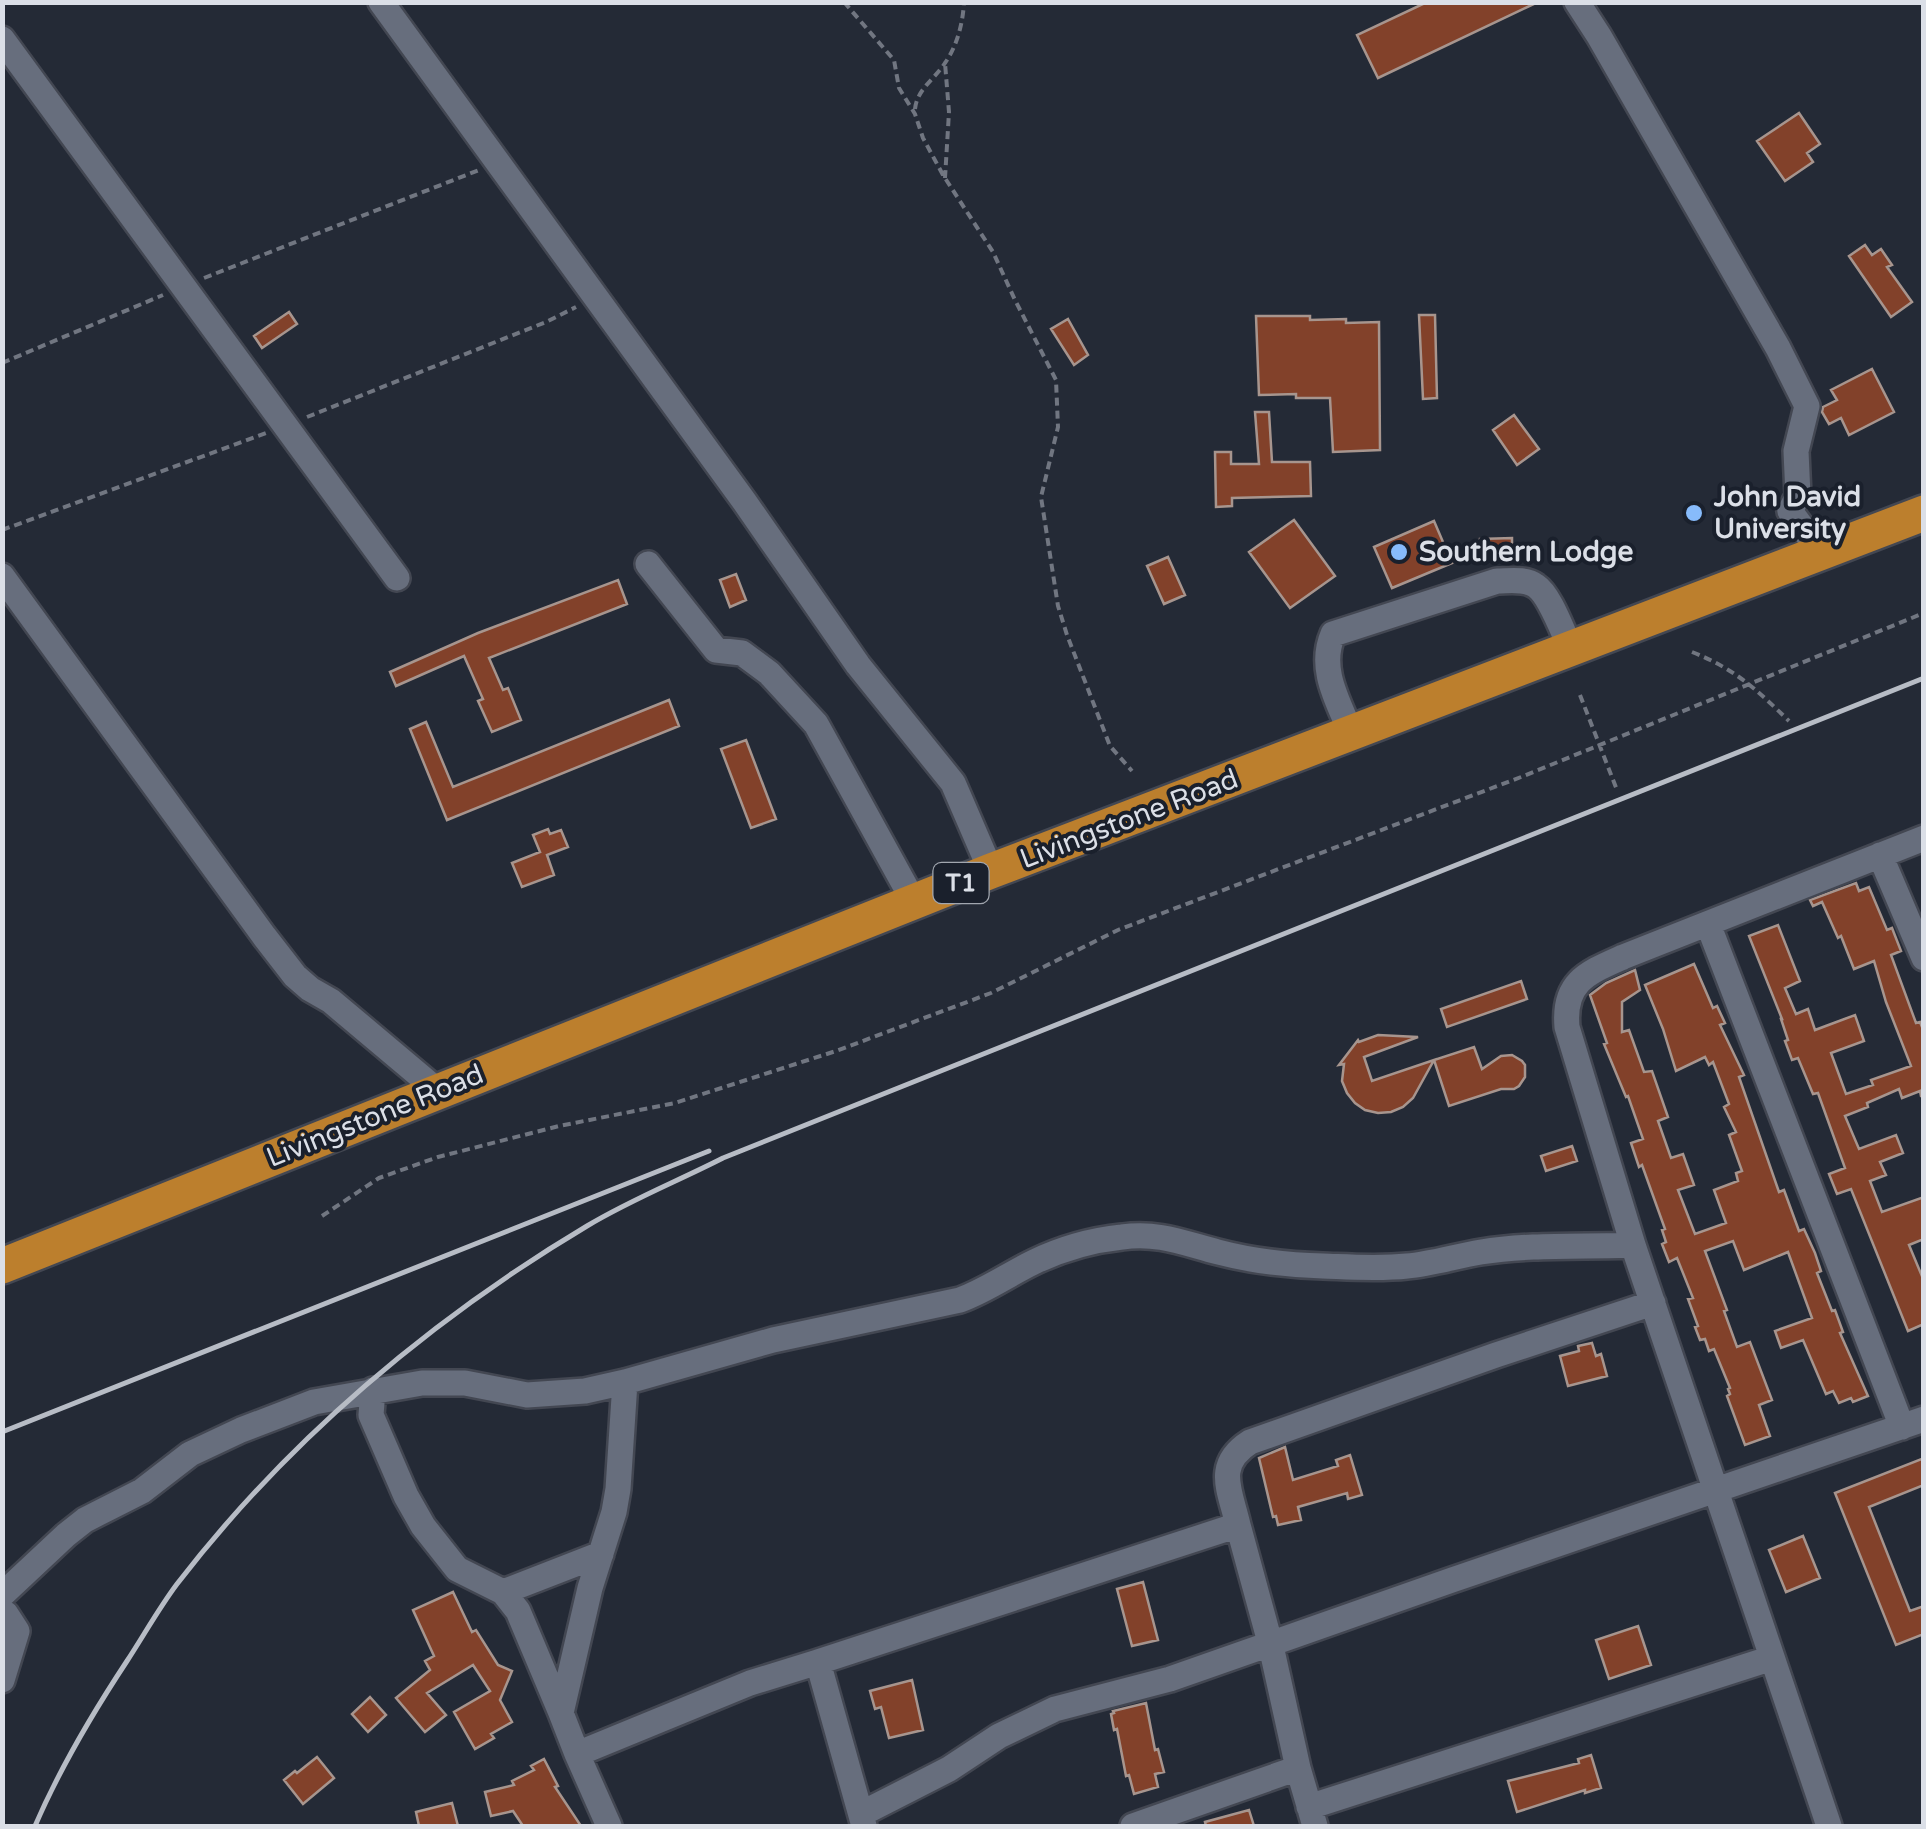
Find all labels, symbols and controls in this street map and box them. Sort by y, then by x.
place label: John David University [1713,480,1861,546]
marker: John David University [1683,502,1705,524]
place label: Southern Lodge [1419,535,1633,569]
marker: Southern Lodge [1388,541,1410,563]
street label: Livingstone Road [1015,762,1243,876]
road number: T1 [934,863,988,903]
street label: Livingstone Road [262,1057,488,1175]

